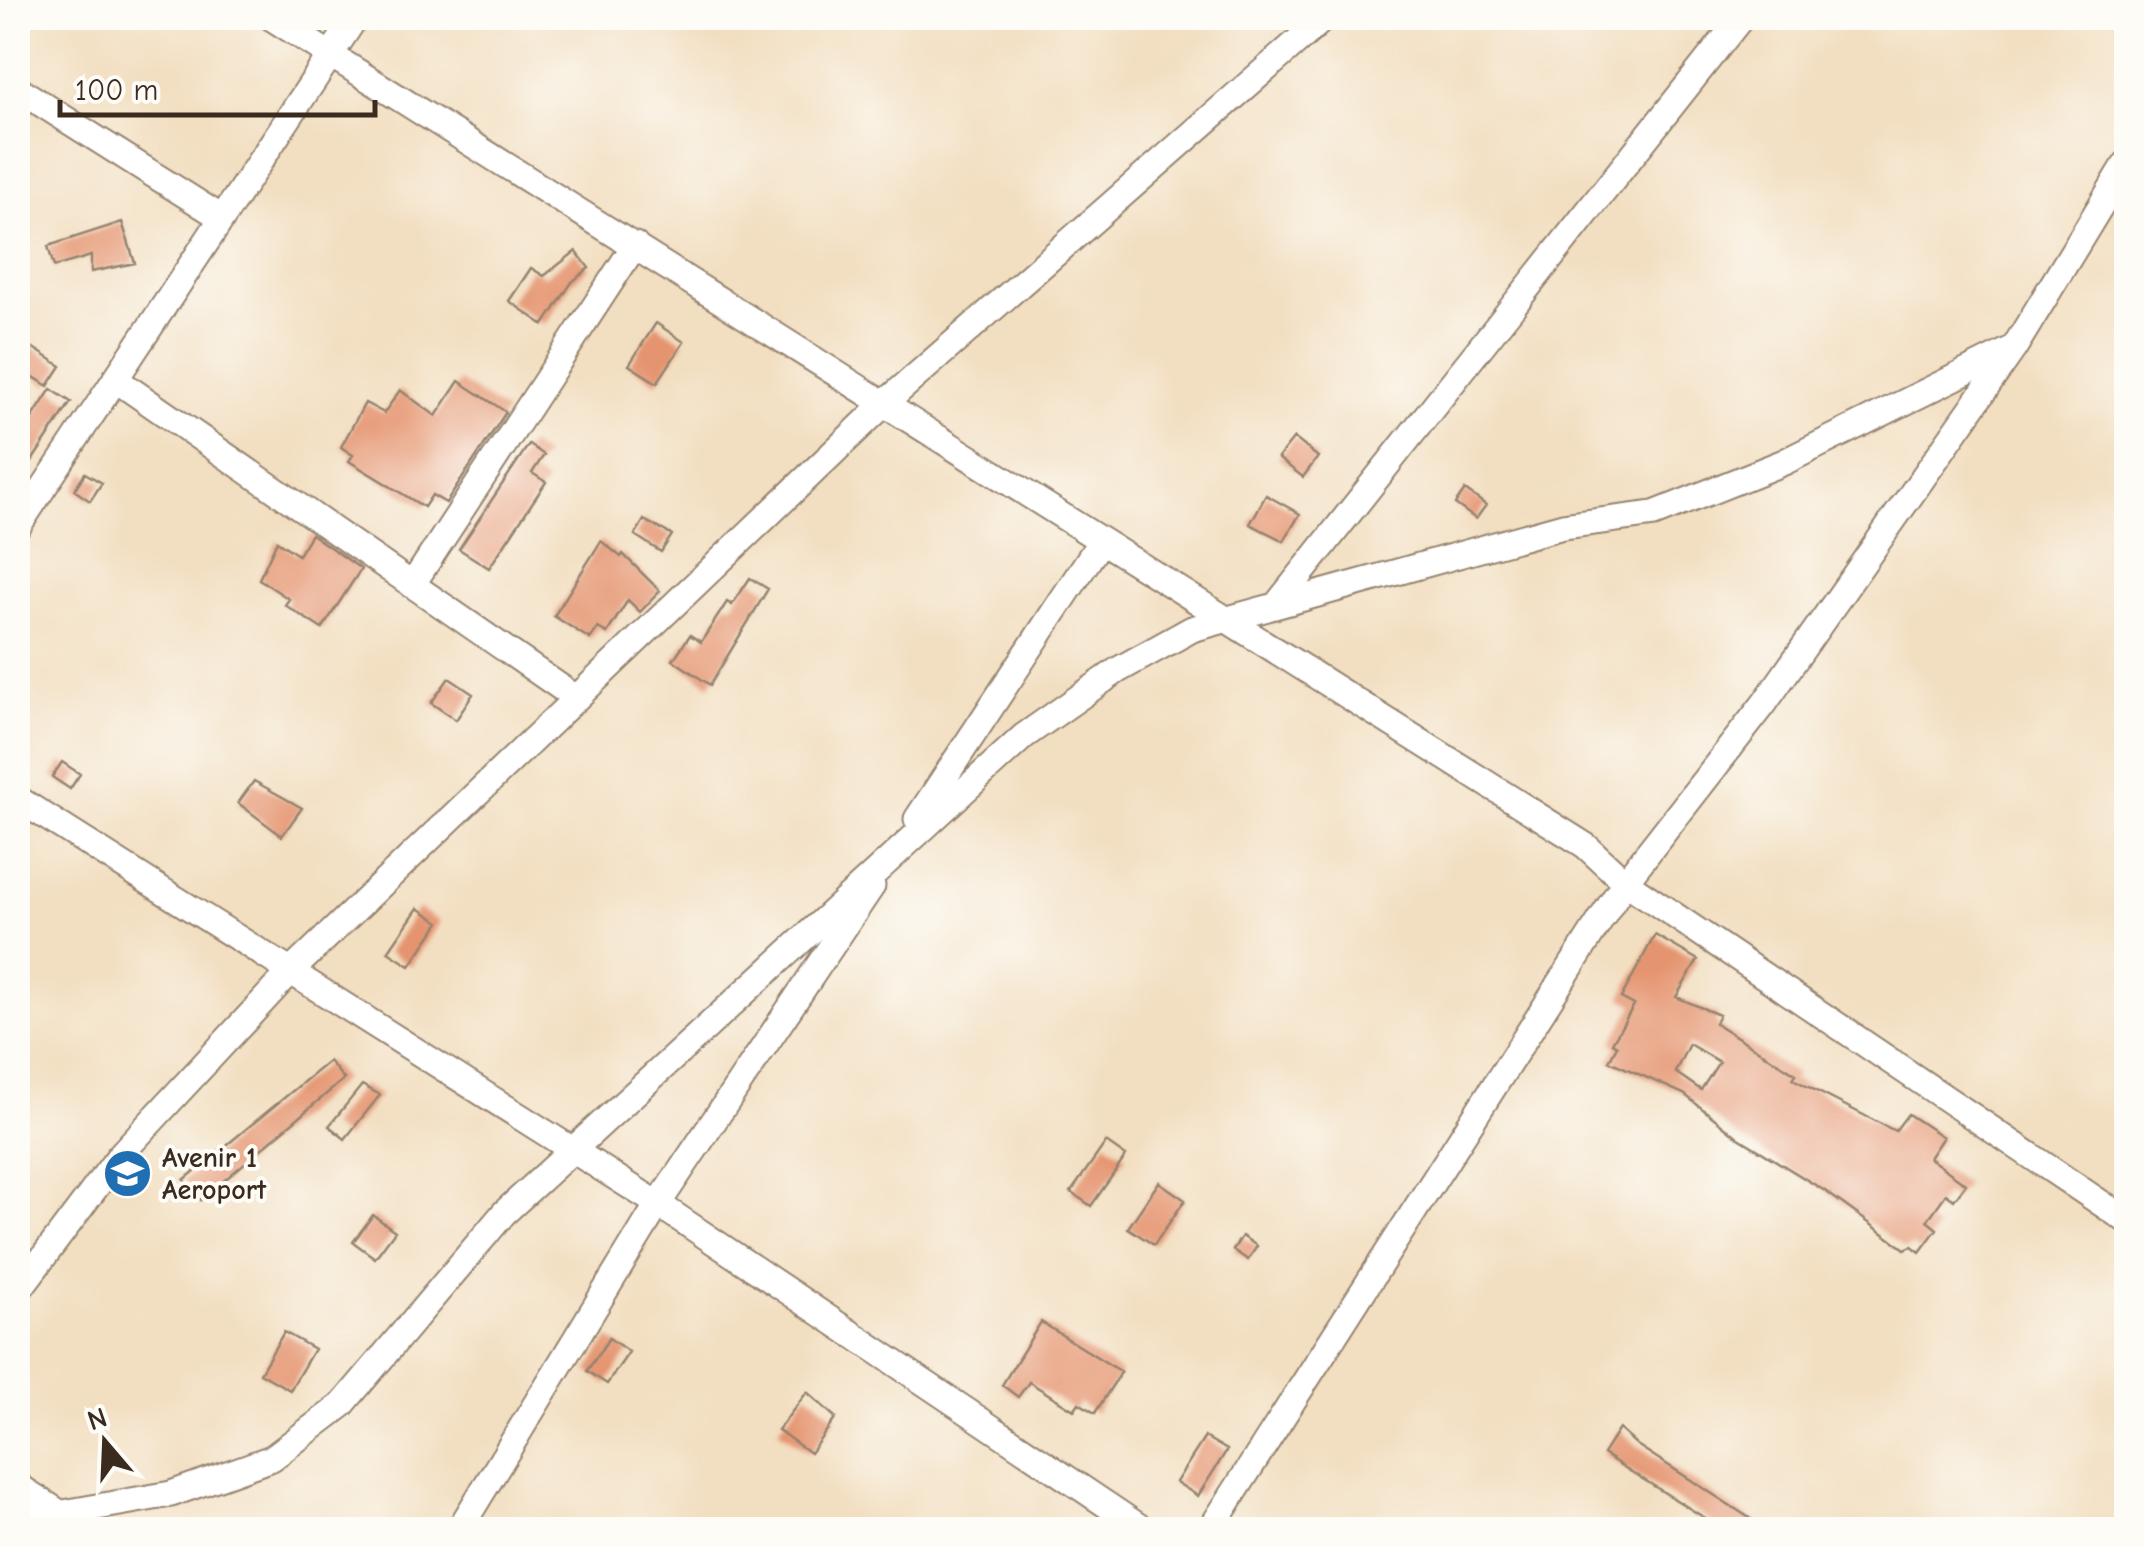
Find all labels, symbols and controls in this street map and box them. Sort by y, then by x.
scale bar [60,55,375,117]
text: 100 m [75,73,158,108]
place label: Avenir 1 Aeroport [162,1142,267,1206]
school or university icon: Avenir 1 Aeroport [101,1148,153,1200]
north arrow [55,1392,155,1492]
text: N [83,1401,111,1437]

